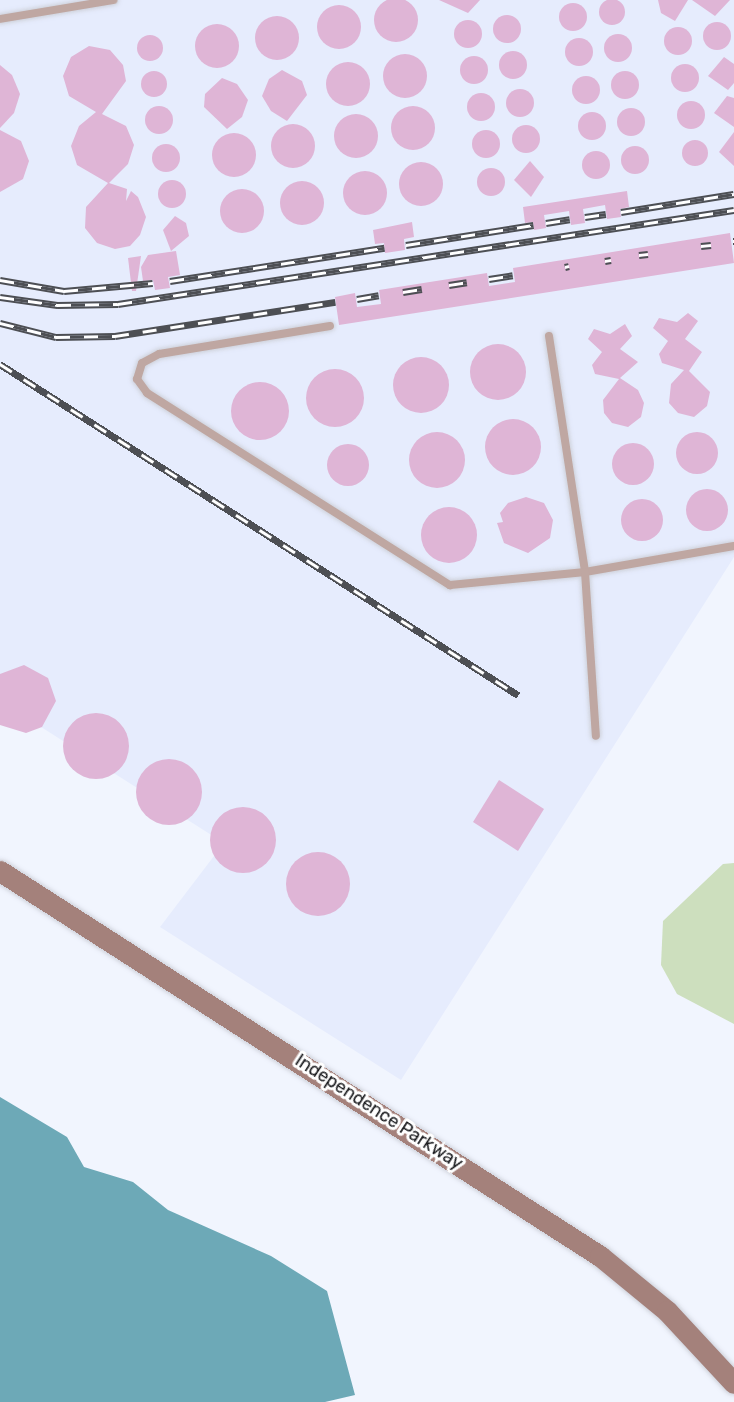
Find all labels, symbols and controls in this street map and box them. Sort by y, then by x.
street label: Independence Parkway [291,1050,467,1174]

